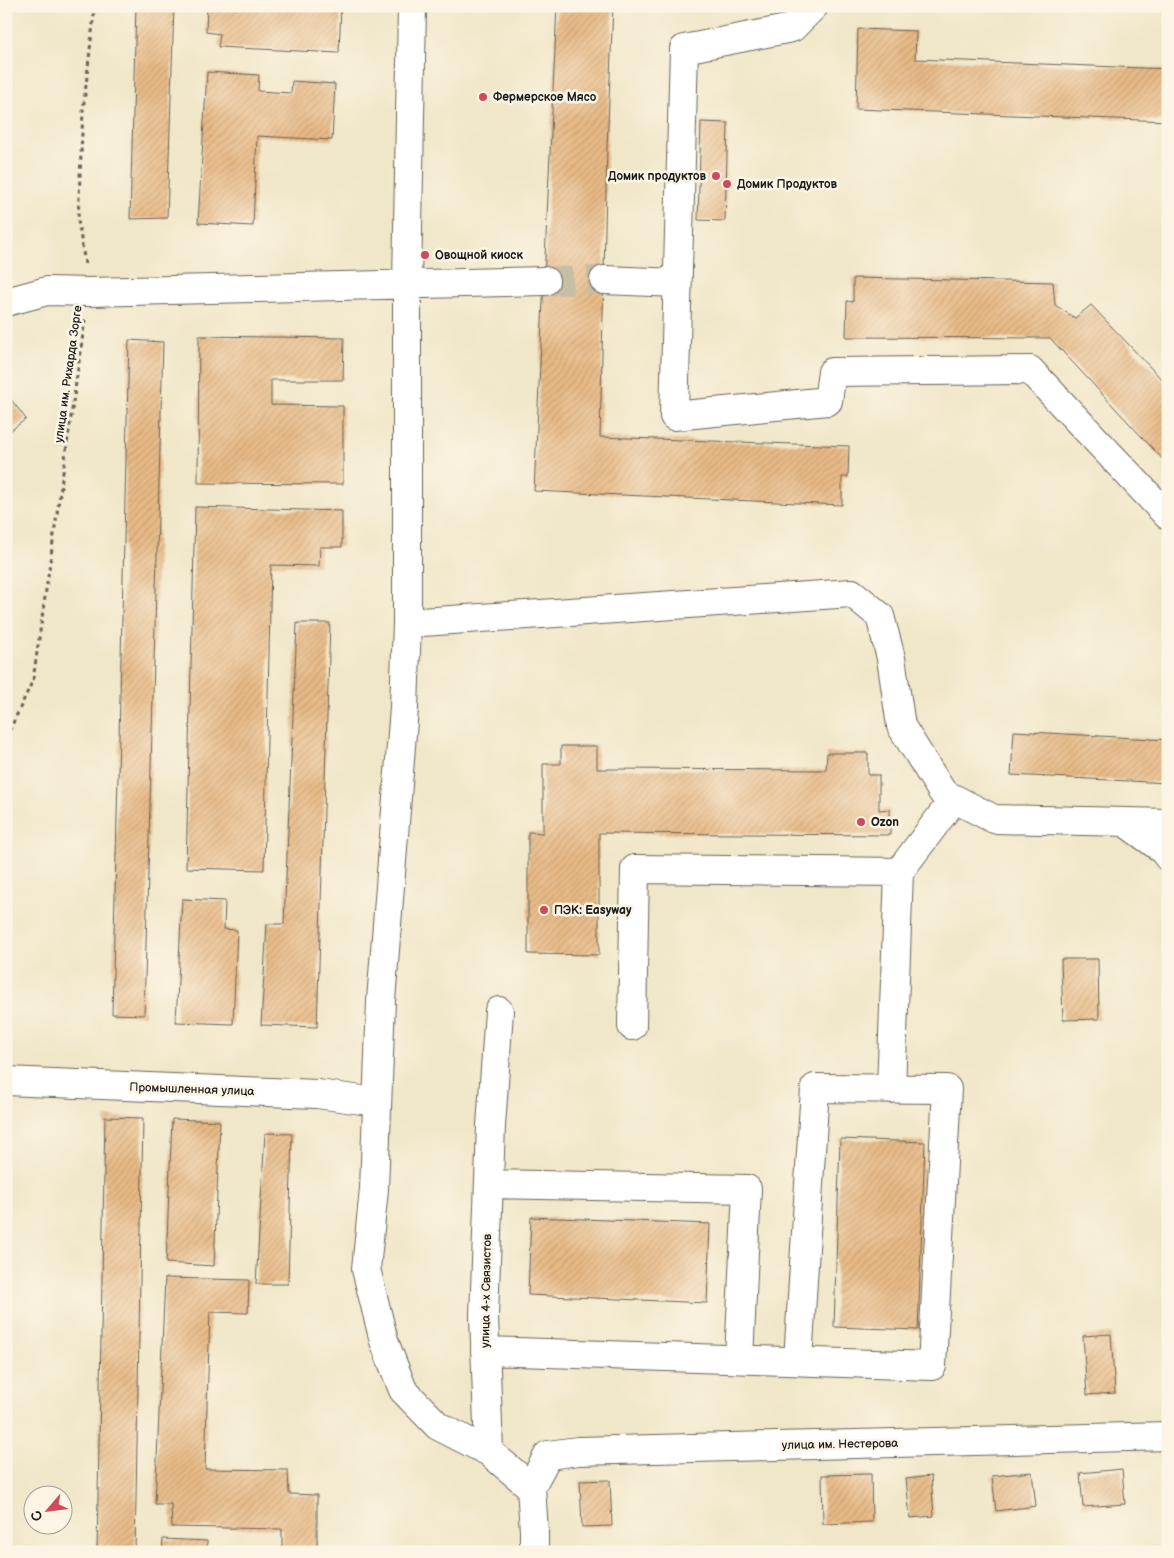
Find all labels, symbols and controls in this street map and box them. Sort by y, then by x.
place label: Фермерское Мясо [493,90,597,105]
marker: Фермерское Мясо [477,91,489,103]
place label: Домик продуктов [608,169,706,184]
marker: Домик продуктов [710,170,722,182]
place label: Домик Продуктов [737,177,837,192]
marker: Домик Продуктов [721,178,733,190]
place label: Овощной киоск [435,248,523,263]
marker: Овощной киоск [419,249,431,261]
street label: улица им. Рихарда Зорге [51,304,86,444]
place label: Ozon [871,815,899,830]
marker: Ozon [855,816,867,828]
place label: ПЭК: Easyway [554,903,632,918]
marker: ПЭК: Easyway [538,904,550,916]
street label: Промышленная улица [129,1080,255,1099]
street label: улица 4-х Связистов [478,1233,495,1348]
street label: улица им. Нестерова [781,1436,899,1453]
north arrow [22,1486,72,1536]
text: С [27,1507,47,1524]

